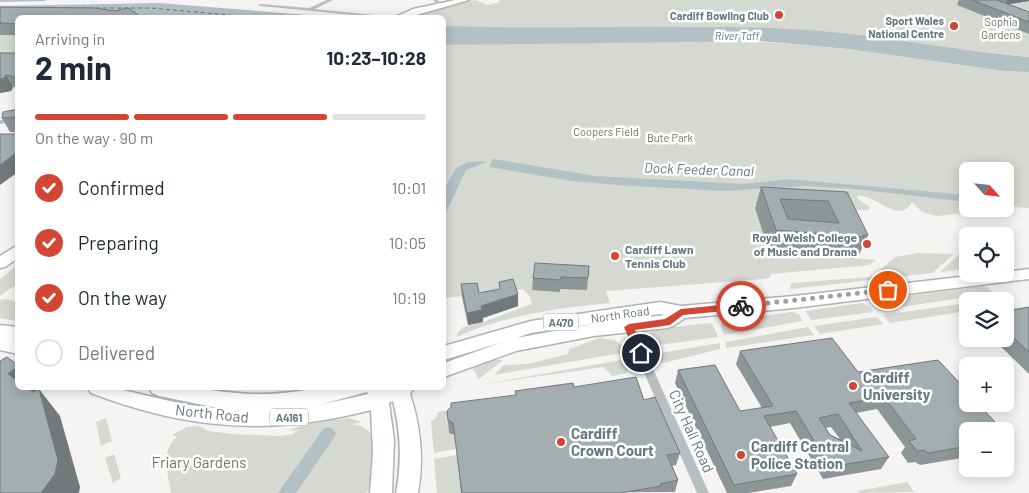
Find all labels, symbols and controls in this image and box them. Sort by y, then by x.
place label: Cardiff Bowling Club [670,9,769,22]
marker: Cardiff Bowling Club [773,9,785,21]
place label: Sport Wales National Centre [868,14,944,40]
park label: Sophia Gardens [981,15,1021,41]
marker: Sport Wales National Centre [948,20,960,32]
text: Arriving in [35,29,105,48]
water label: River Taff [715,29,761,42]
text: 10:23–10:28 [326,46,426,69]
text: 2 min [35,48,112,86]
park label: Coopers Field [573,125,639,138]
text: On the way · 90 m [35,128,153,147]
park label: Bute Park [647,131,694,144]
water label: Dock Feeder Canal [644,159,754,179]
north arrow [959,162,1014,218]
map controls [959,162,1014,477]
icon: check [35,174,63,202]
text: Confirmed [78,176,165,199]
text: 10:01 [392,178,426,197]
button: locate [959,227,1014,282]
icon: check [35,229,63,257]
place label: Royal Welsh College of Music and Drama [752,230,857,258]
text: Preparing [78,231,159,254]
text: 10:05 [389,233,426,252]
marker: Royal Welsh College of Music and Drama [861,238,873,250]
place label: Cardiff Lawn Tennis Club [625,242,694,270]
marker: Cardiff Lawn Tennis Club [609,250,621,262]
pin [867,269,909,311]
icon: bag [874,276,902,304]
courier [716,281,766,331]
icon: check [35,284,63,312]
text: On the way [78,286,167,309]
text: 10:19 [392,288,426,307]
icon: bike [727,292,755,320]
button: layers [959,292,1014,347]
street label: North Road [590,303,650,325]
road number: A470 [544,314,578,331]
pin [620,332,662,374]
icon: home [627,339,655,367]
text: Delivered [78,341,155,364]
button: + [959,357,1014,412]
place label: Cardiff University [863,368,931,403]
marker: Cardiff University [847,380,859,392]
street label: City Hall Road [666,387,718,475]
street label: North Road [174,400,250,426]
road number: A4161 [270,408,308,426]
button: − [959,422,1014,477]
place label: Cardiff Crown Court [571,424,654,459]
marker: Cardiff Crown Court [555,436,567,448]
place label: Cardiff Central Police Station [751,437,849,472]
marker: Cardiff Central Police Station [735,449,747,461]
park label: Friary Gardens [152,453,246,471]

